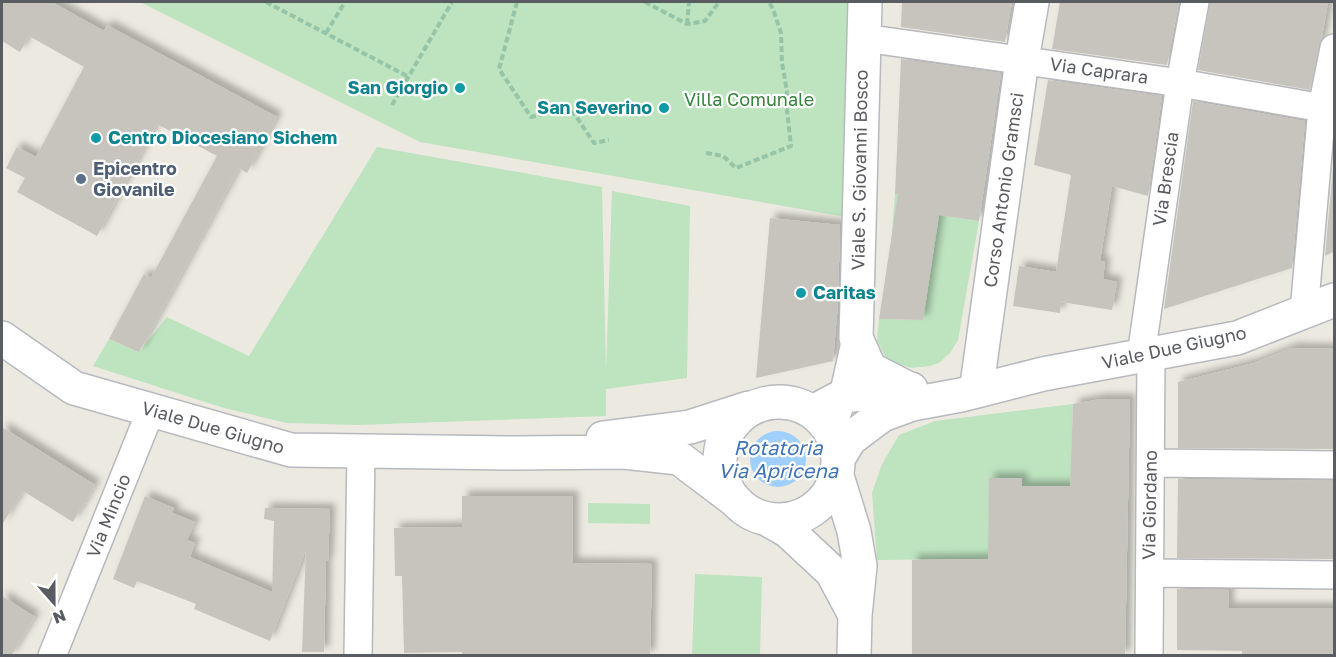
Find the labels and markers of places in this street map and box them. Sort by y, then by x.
place label: San Giorgio [348,76,448,98]
marker: San Giorgio [453,81,467,95]
place label: San Severino [537,96,652,118]
marker: San Severino [657,101,671,115]
place label: Centro Diocesiano Sichem [108,126,337,148]
marker: Centro Diocesiano Sichem [89,131,103,145]
place label: Epicentro Giovanile [93,157,177,200]
marker: Epicentro Giovanile [74,172,88,186]
place label: Caritas [813,281,876,303]
marker: Caritas [794,286,808,300]

